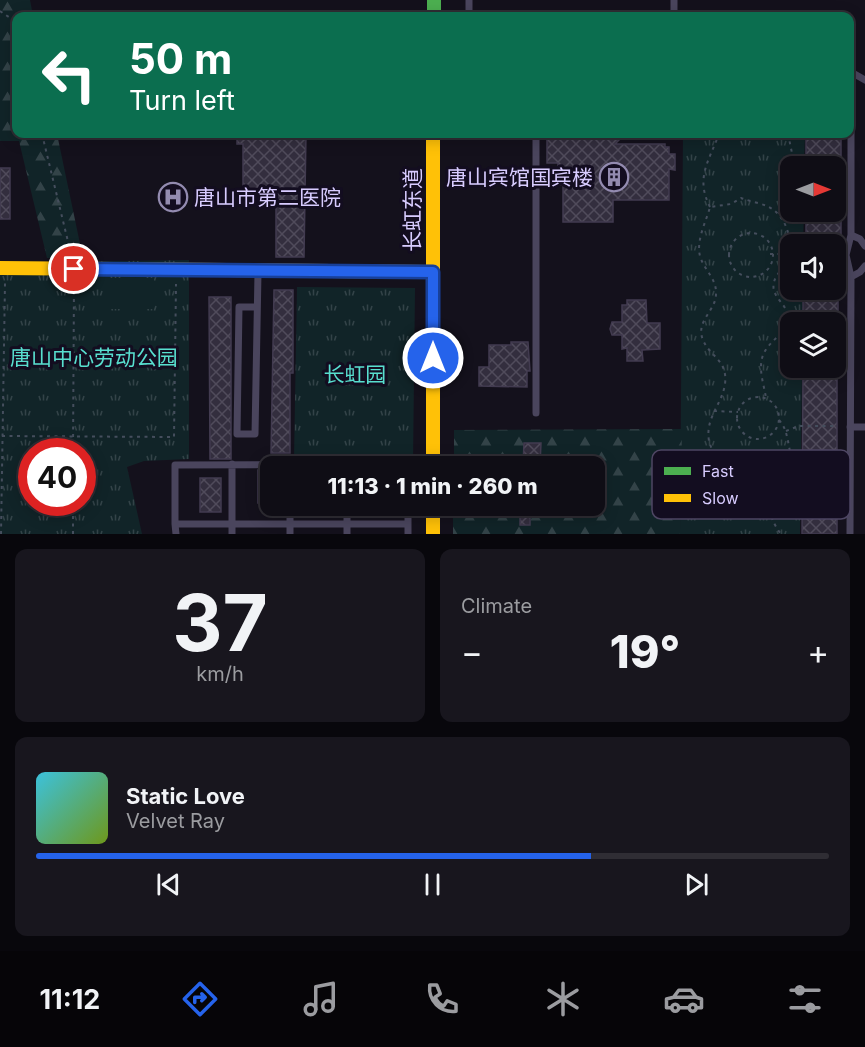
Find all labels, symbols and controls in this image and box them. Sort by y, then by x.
text: 50 m [129,33,232,84]
icon: left [30,36,108,114]
text: Turn left [129,84,235,117]
north arrow [780,156,846,222]
map controls [780,156,846,378]
building icon: 唐山宾馆国宾楼 [598,161,630,193]
place label: 唐山宾馆国宾楼 [446,165,593,190]
street label: 长虹东道 [400,168,425,252]
hospital icon: 唐山市第二医院 [157,181,189,213]
place label: 唐山市第二医院 [194,185,341,210]
button: sound [780,234,846,300]
pin [48,243,99,294]
icon: arrive [57,252,90,285]
button: layers [780,312,846,378]
position arrow [401,326,465,390]
park label: 唐山中心劳动公园 [10,345,178,370]
park label: 长虹园 [324,362,387,387]
speed limit sign: 40 [18,438,96,516]
legend [652,450,850,519]
text: Fast [702,461,734,481]
text: 11:13 · 1 min · 260 m [327,473,538,499]
text: Slow [702,488,739,508]
text: 37 [172,575,268,670]
text: Climate [461,594,532,618]
text: 19° [610,624,680,679]
text: − [461,632,483,672]
text: + [807,632,829,672]
text: km/h [196,662,244,686]
text: Static Love [126,783,245,809]
text: Velvet Ray [126,809,225,833]
icon: previous [152,868,185,901]
icon: pause [416,868,449,901]
icon: next [680,868,713,901]
icon: directions [179,978,221,1020]
icon: music [300,978,342,1020]
icon: phone [421,978,463,1020]
icon: climate [542,978,584,1020]
icon: car [663,978,705,1020]
icon: filters [784,978,826,1020]
text: 11:12 [39,983,100,1016]

